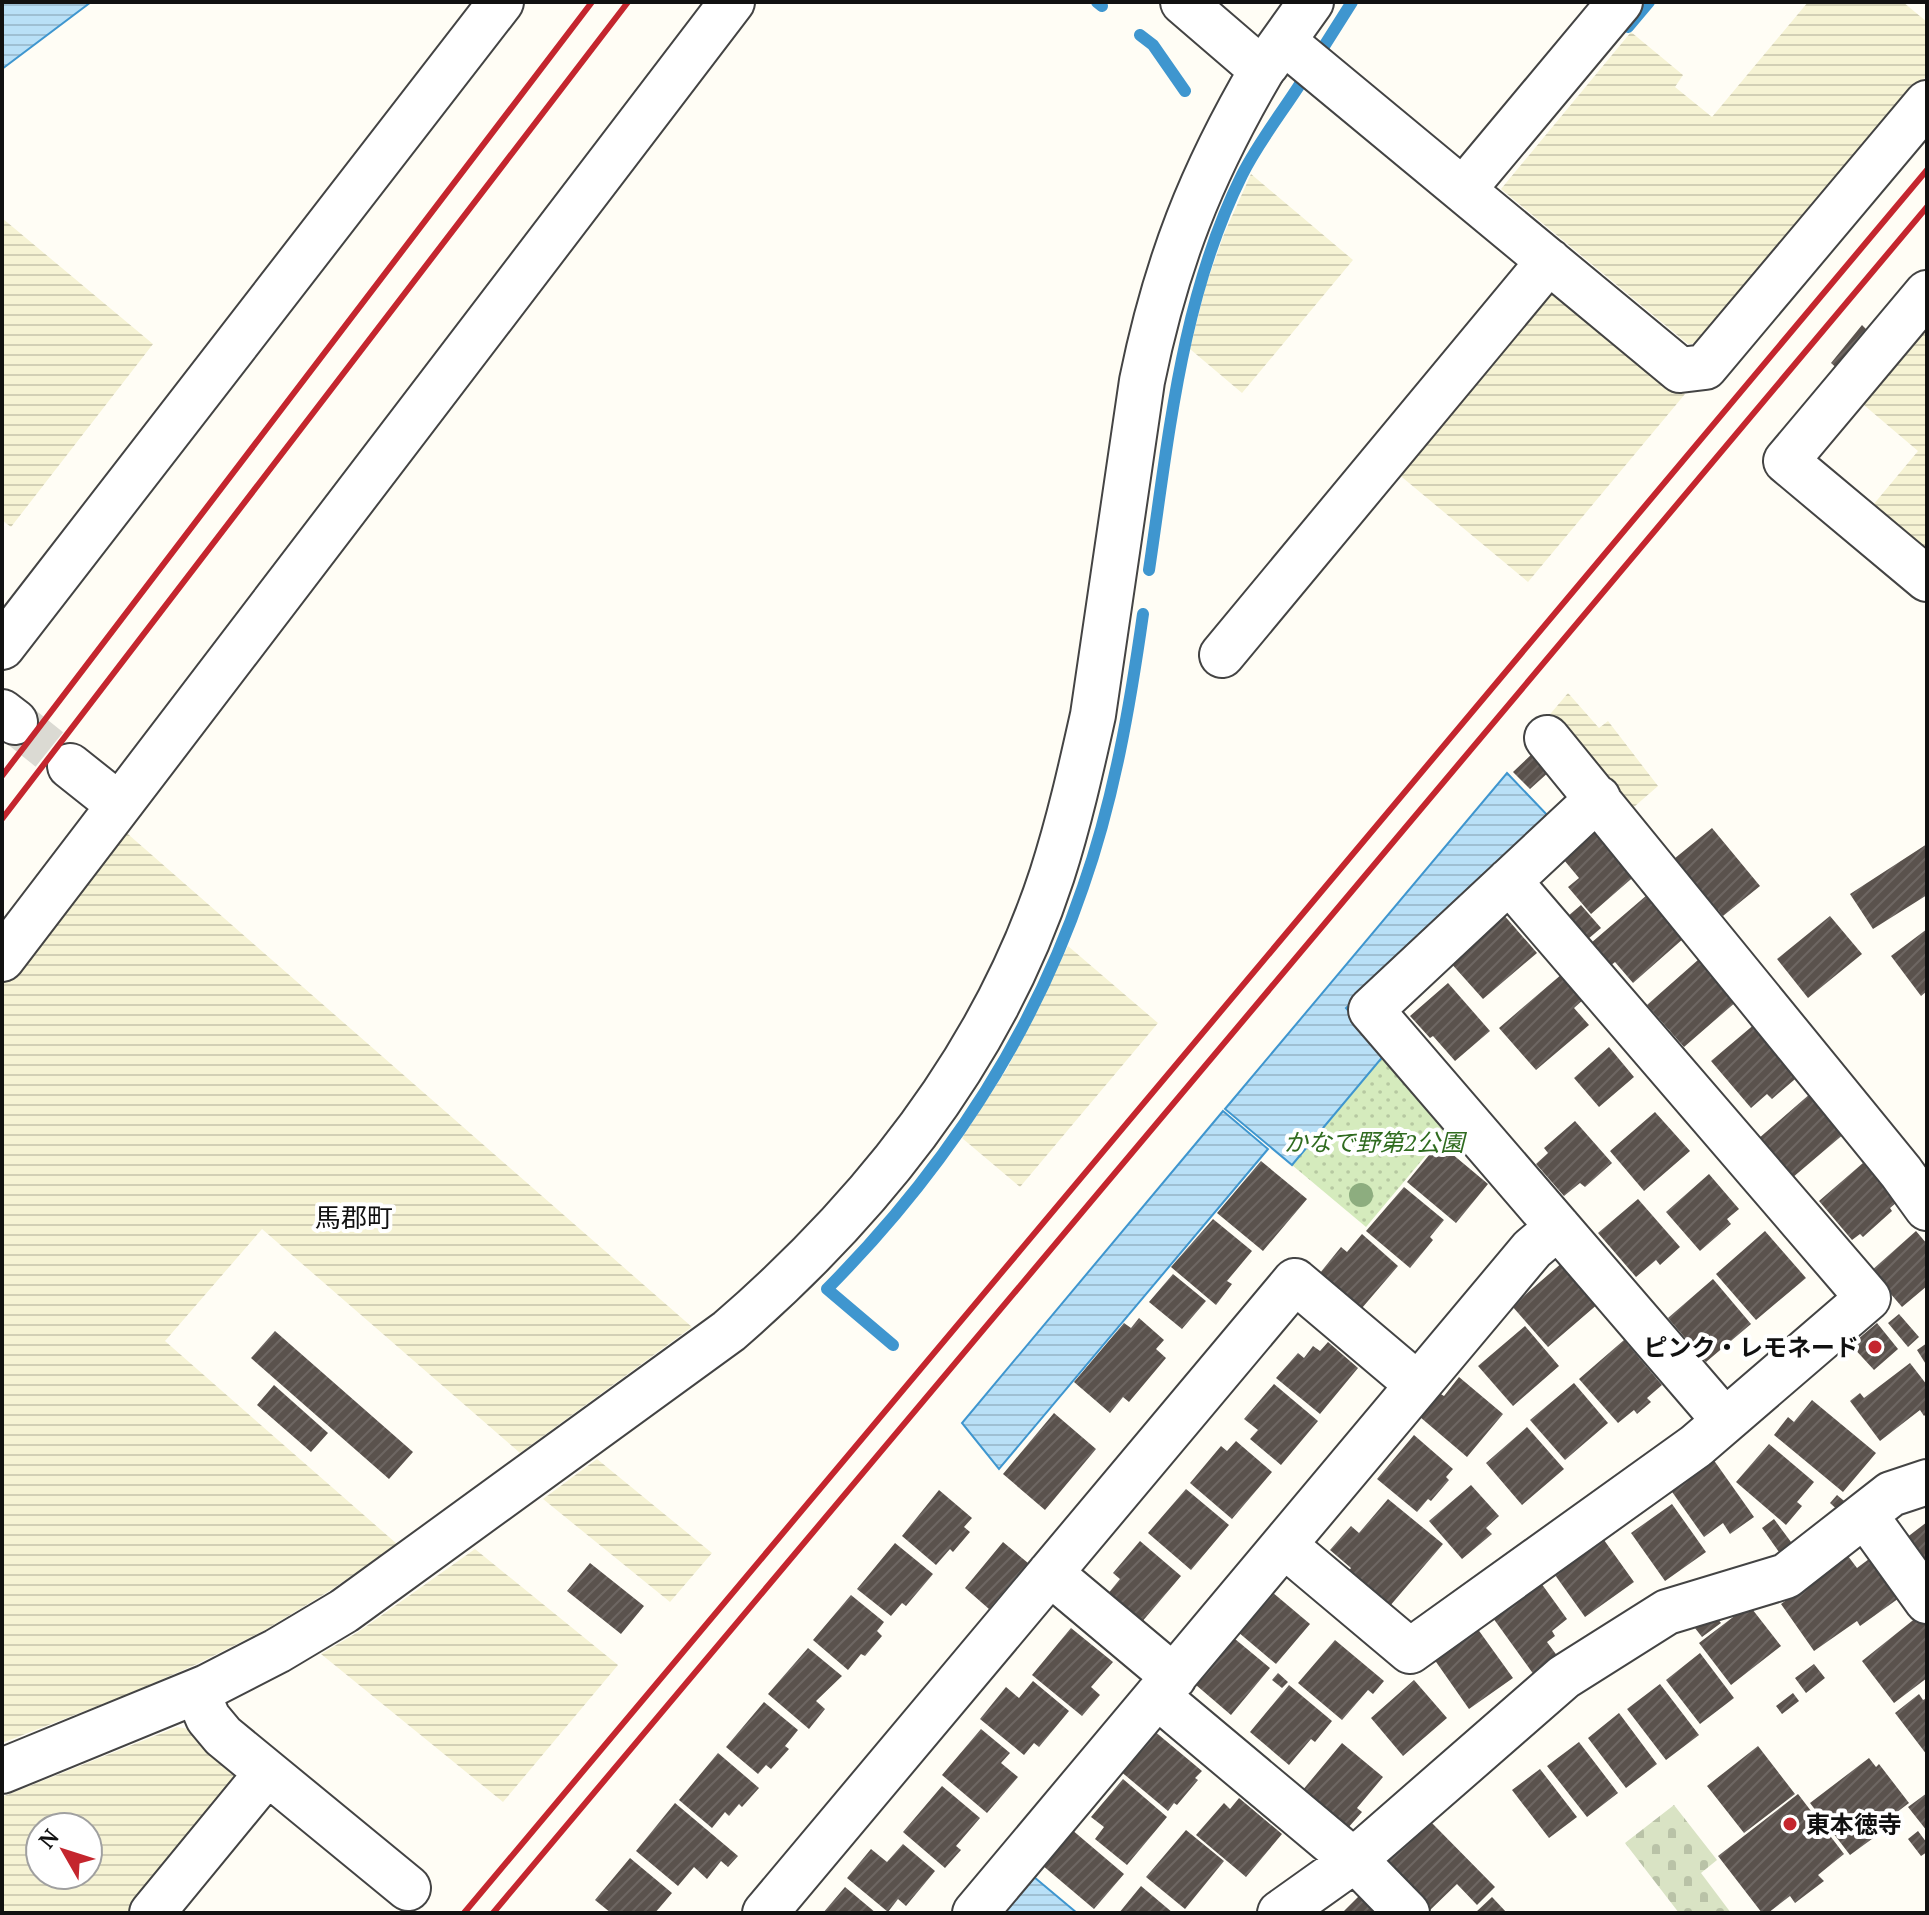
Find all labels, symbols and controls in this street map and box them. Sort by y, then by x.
park label: かなで野第2公園 [1284,1126,1467,1158]
district label: 馬郡町 [315,1200,393,1234]
place label: ピンク・レモネード [1643,1331,1859,1363]
marker: ピンク・レモネード [1866,1338,1884,1356]
place label: 東本徳寺 [1806,1808,1902,1840]
north arrow [24,1811,104,1891]
marker: 東本徳寺 [1781,1815,1799,1833]
text: N [32,1822,65,1854]

